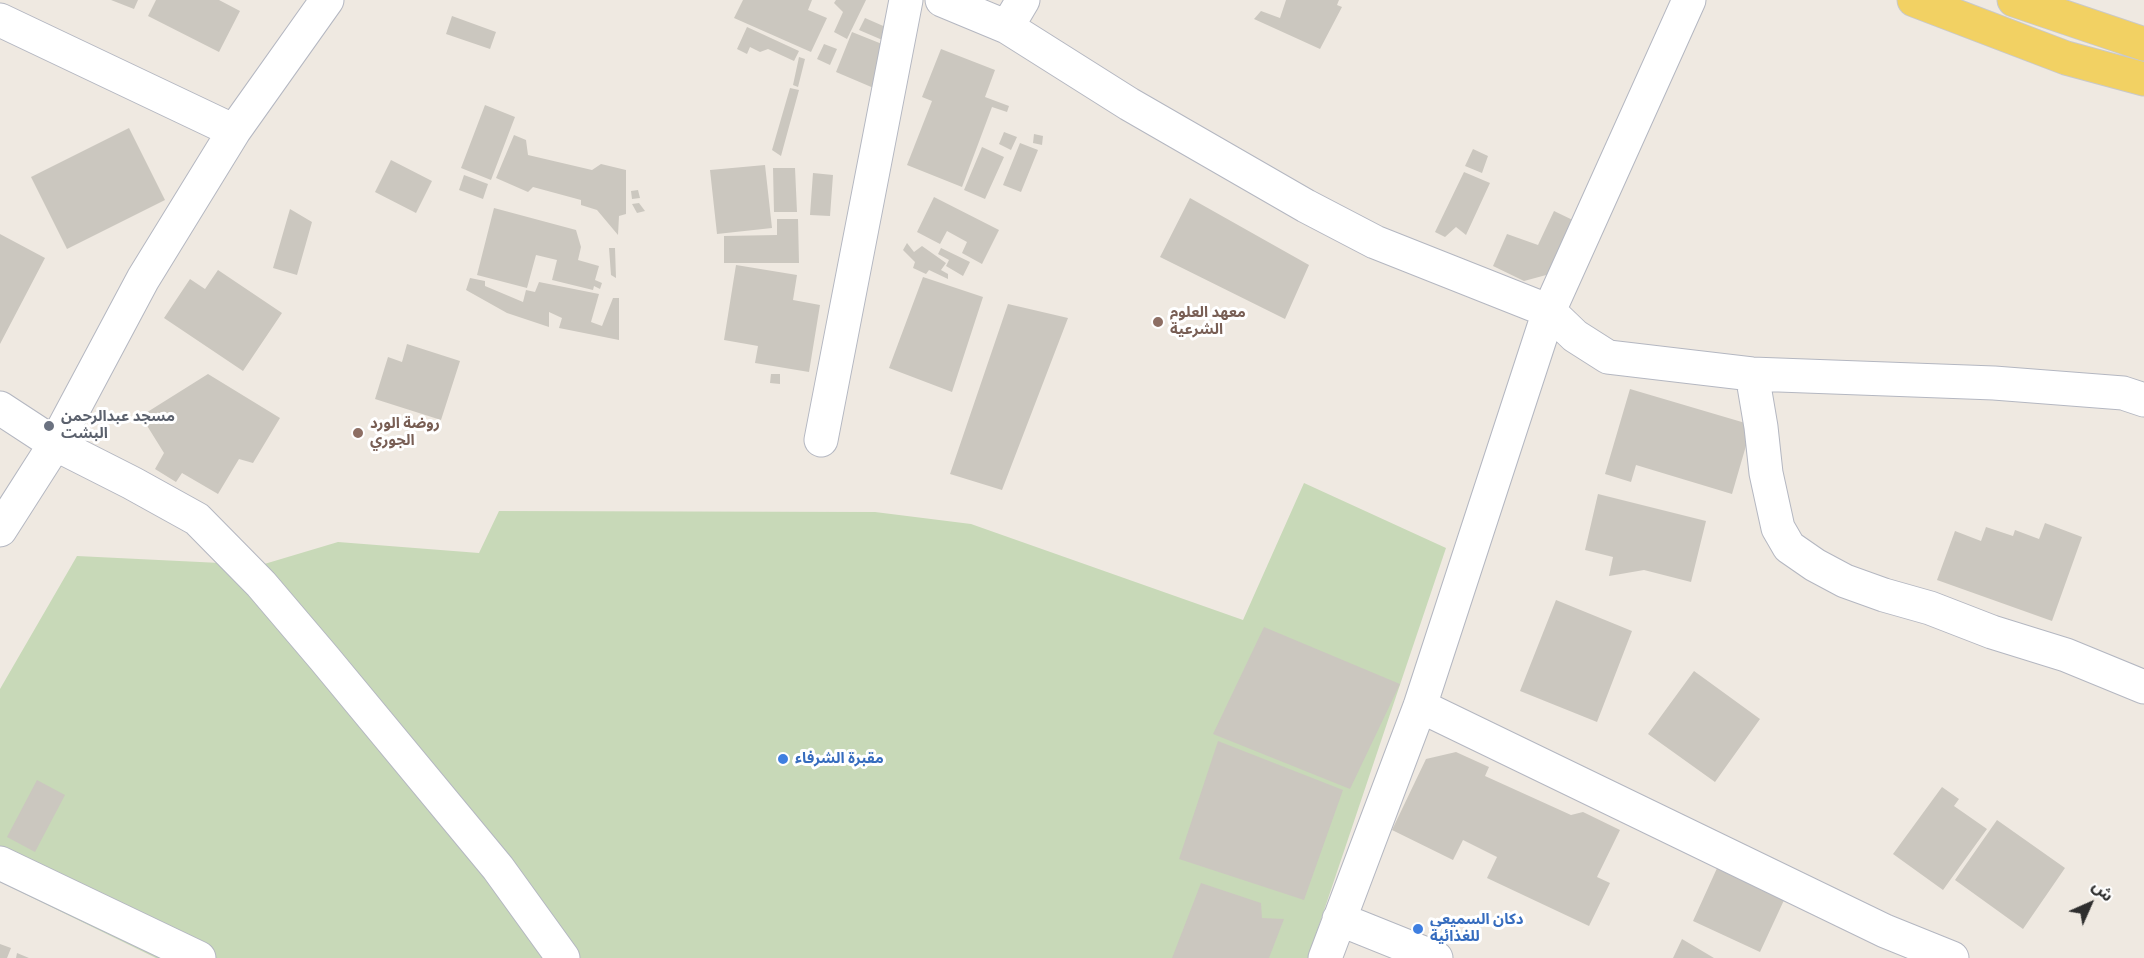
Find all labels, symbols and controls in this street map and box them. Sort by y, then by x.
place label: معهد العلوم الشرعية [1170,304,1246,339]
marker: معهد العلوم الشرعية [1151,315,1165,329]
place label: مسجد عبدالرحمن البشت [61,408,175,443]
place label: روضة الورد الجوري [370,415,440,450]
marker: مسجد عبدالرحمن البشت [42,419,56,433]
marker: روضة الورد الجوري [351,426,365,440]
place label: مقبرة الشرفاء [795,750,884,768]
marker: مقبرة الشرفاء [776,752,790,766]
north arrow [2060,874,2120,934]
text: ش [2089,876,2118,905]
place label: دكان السميعي للغذائية [1430,911,1524,946]
marker: دكان السميعي للغذائية [1411,922,1425,936]

